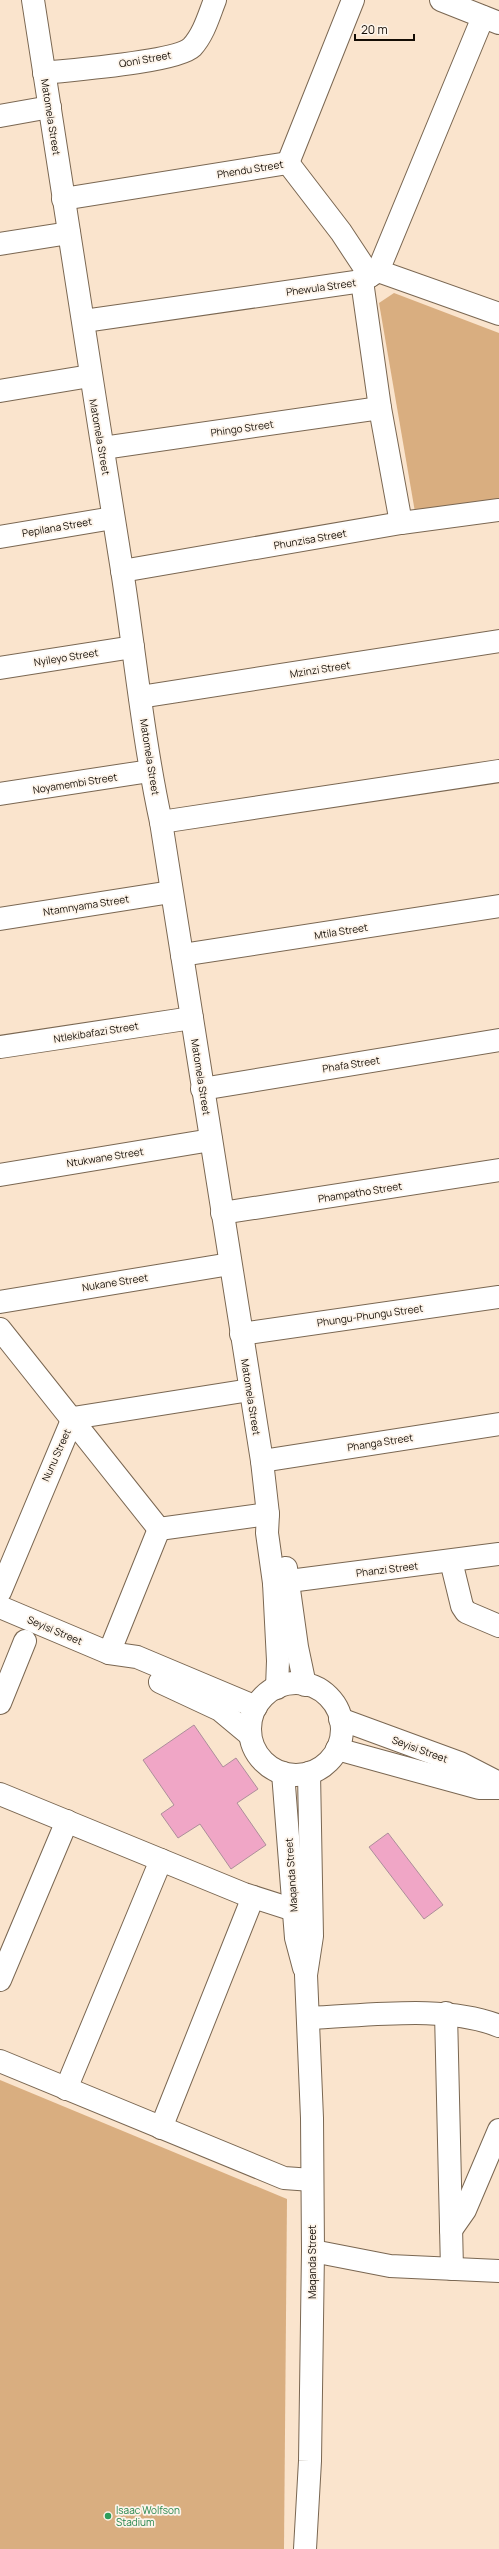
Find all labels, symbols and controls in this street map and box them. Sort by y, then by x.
scale bar [355,16,414,42]
text: 20 m [361,21,388,38]
street label: Qoni Street [118,48,172,70]
street label: Matomela Street [38,78,64,156]
street label: Phendu Street [216,157,284,181]
street label: Phewula Street [285,275,357,299]
street label: Matomela Street [86,398,114,476]
street label: Phingo Street [210,417,274,439]
street label: Pepilana Street [21,514,93,540]
street label: Phunzisa Street [273,526,347,552]
street label: Nyileyo Street [33,645,99,669]
street label: Mzinzi Street [289,657,351,681]
street label: Matomela Street [137,718,163,796]
street label: Noyamembi Street [32,769,118,797]
street label: Ntamnyama Street [42,891,130,919]
street label: Mtila Street [313,920,369,942]
street label: Ntlekibafazi Street [53,1018,139,1046]
street label: Matomela Street [188,1038,214,1116]
street label: Phafa Street [321,1053,381,1075]
street label: Ntukwane Street [65,1144,145,1170]
street label: Phampatho Street [317,1178,403,1206]
street label: Nukane Street [81,1270,149,1294]
street label: Phungu-Phungu Street [316,1301,424,1329]
street label: Matomela Street [238,1358,264,1436]
street label: Nunu Street [38,1427,74,1483]
street label: Phanga Street [346,1430,414,1454]
street label: Phanzi Street [355,1558,419,1580]
street label: Seyisi Street [25,1612,85,1648]
street label: Seyisi Street [390,1732,450,1766]
street label: Maqanda Street [281,1838,301,1912]
street label: Maqanda Street [305,2225,319,2299]
place label: Isaac Wolfson Stadium [116,2503,180,2529]
marker: Isaac Wolfson Stadium [103,2511,113,2521]

